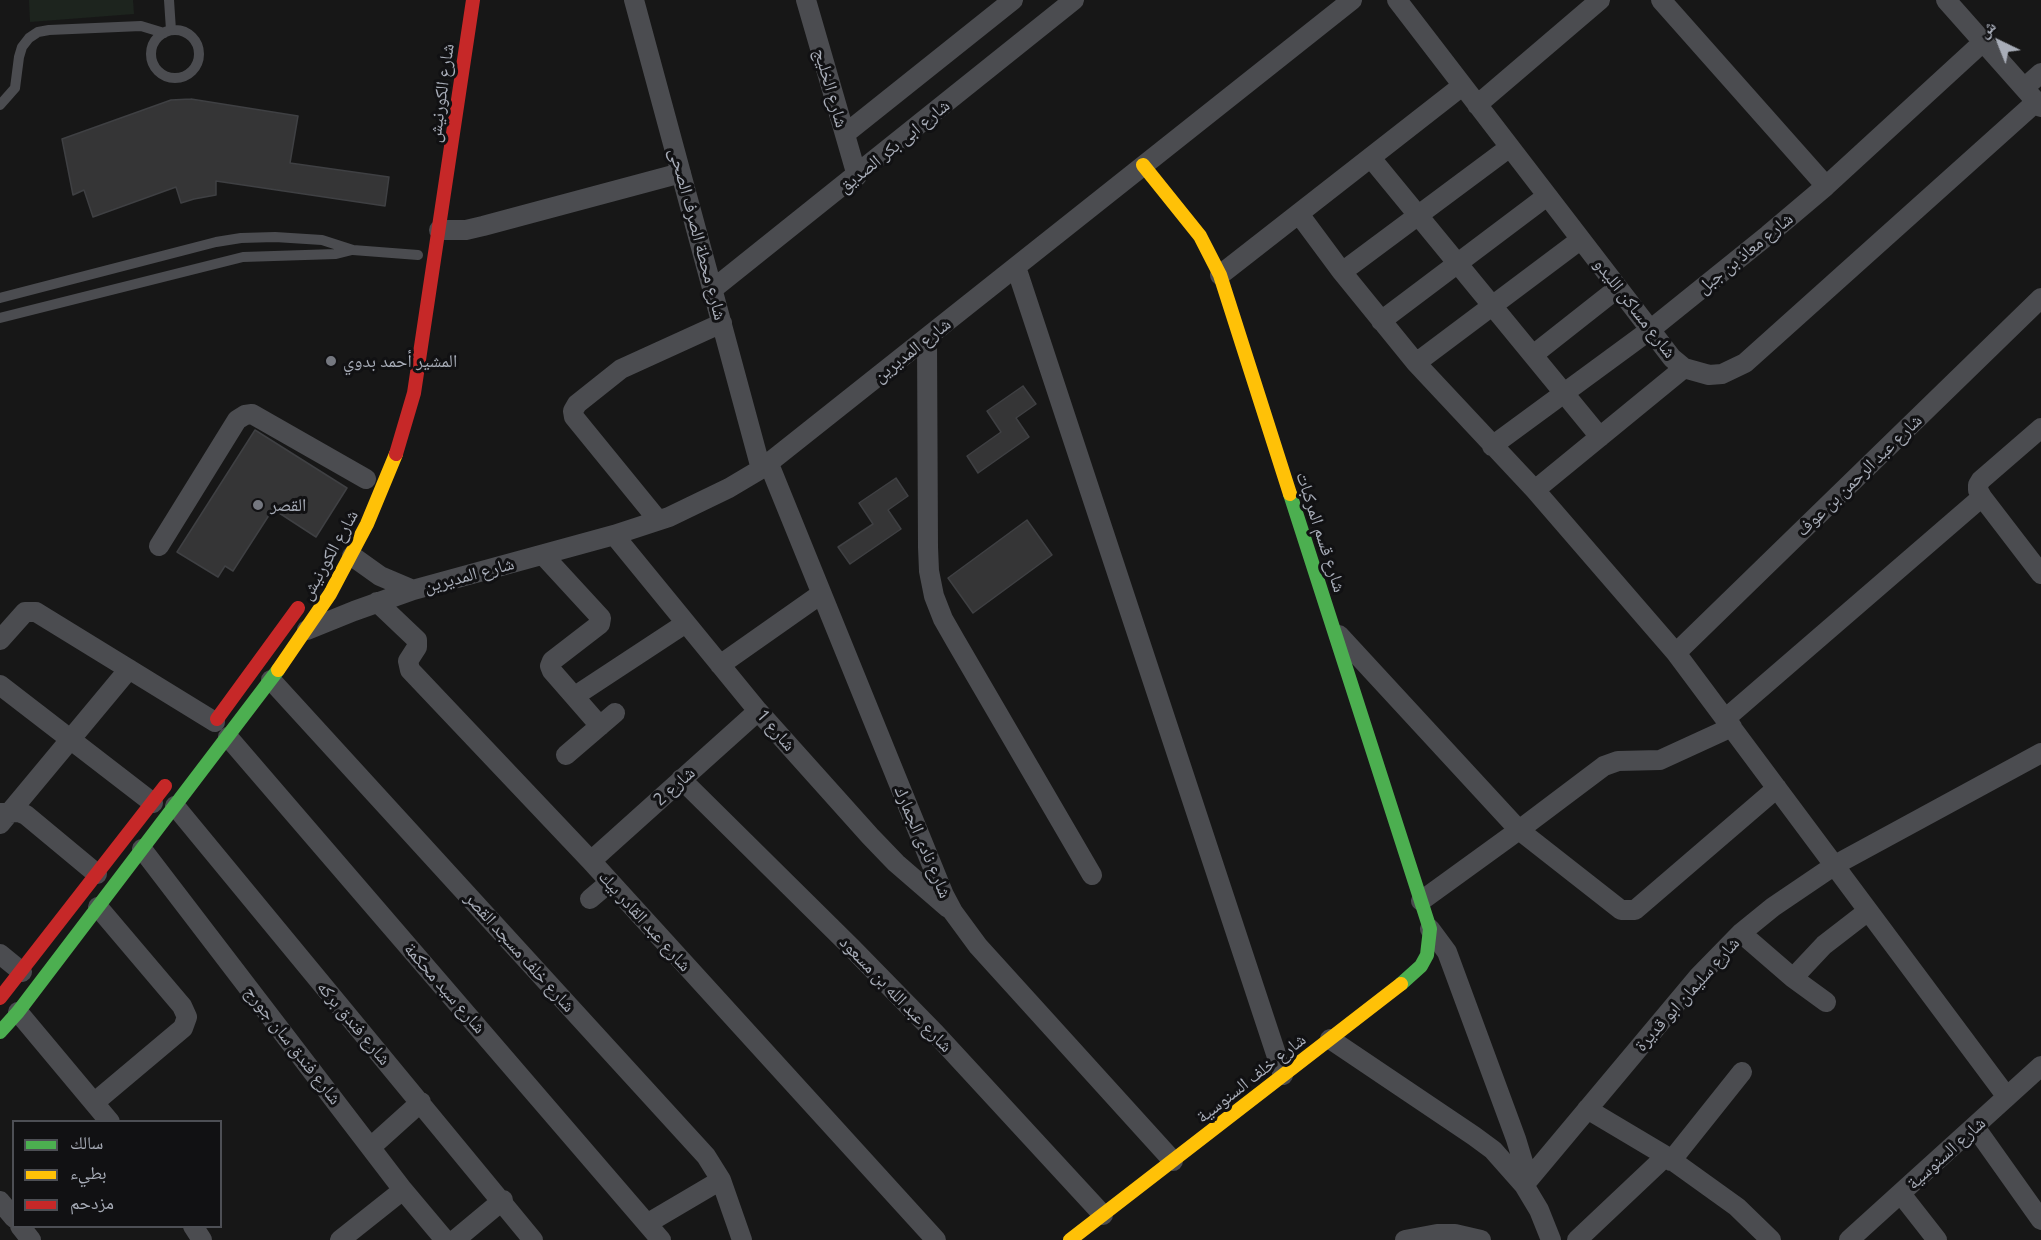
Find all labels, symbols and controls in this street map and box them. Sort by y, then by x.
north arrow [1969,12,2029,72]
text: ش [1974,16,1999,41]
street label: شارع الكورنيش [423,42,459,144]
street label: شارع الخليج [809,46,853,130]
street label: شارع ابى بكر الصديق [834,94,954,198]
street label: شارع محطة الصرف الصحى [665,146,731,322]
street label: شارع معاذ بن جبل [1693,208,1797,298]
street label: شارع مساكن الليدو [1589,254,1681,362]
street label: شارع المديرين [869,313,955,387]
place label: المشير أحمد بدوي [343,350,457,372]
marker: المشير أحمد بدوي [324,354,338,368]
street label: شارع عبد الرحمن بن عوف [1792,409,1926,541]
street label: شارع قسم المركبات [1291,469,1351,595]
place label: القصر [270,494,306,516]
marker: القصر [251,498,265,512]
street label: شارع الكورنيش [295,506,363,604]
street label: شارع المديرين [422,553,516,597]
street label: شارع 1 [752,705,800,755]
street label: شارع 2 [649,762,699,810]
street label: شارع نادى الجمارك [890,783,956,901]
street label: شارع عبد القادر بيك [594,866,696,976]
street label: شارع خلف مسجد القصر [460,887,580,1017]
street label: شارع عبد الله بن مسعود [835,931,957,1057]
street label: شارع سليمان ابو قديرة [1630,932,1744,1056]
street label: شارع سيد محكمة [400,938,490,1038]
street label: شارع فندق بركه [313,976,395,1070]
street label: شارع فندق سان جورج [240,981,346,1109]
street label: شارع خلف السنوسية [1192,1028,1310,1128]
street label: شارع السنوسية [1902,1112,1990,1194]
legend [12,1120,222,1228]
text: سالك [70,1132,103,1152]
text: بطيء [70,1162,107,1182]
text: مزدحم [70,1192,114,1212]

